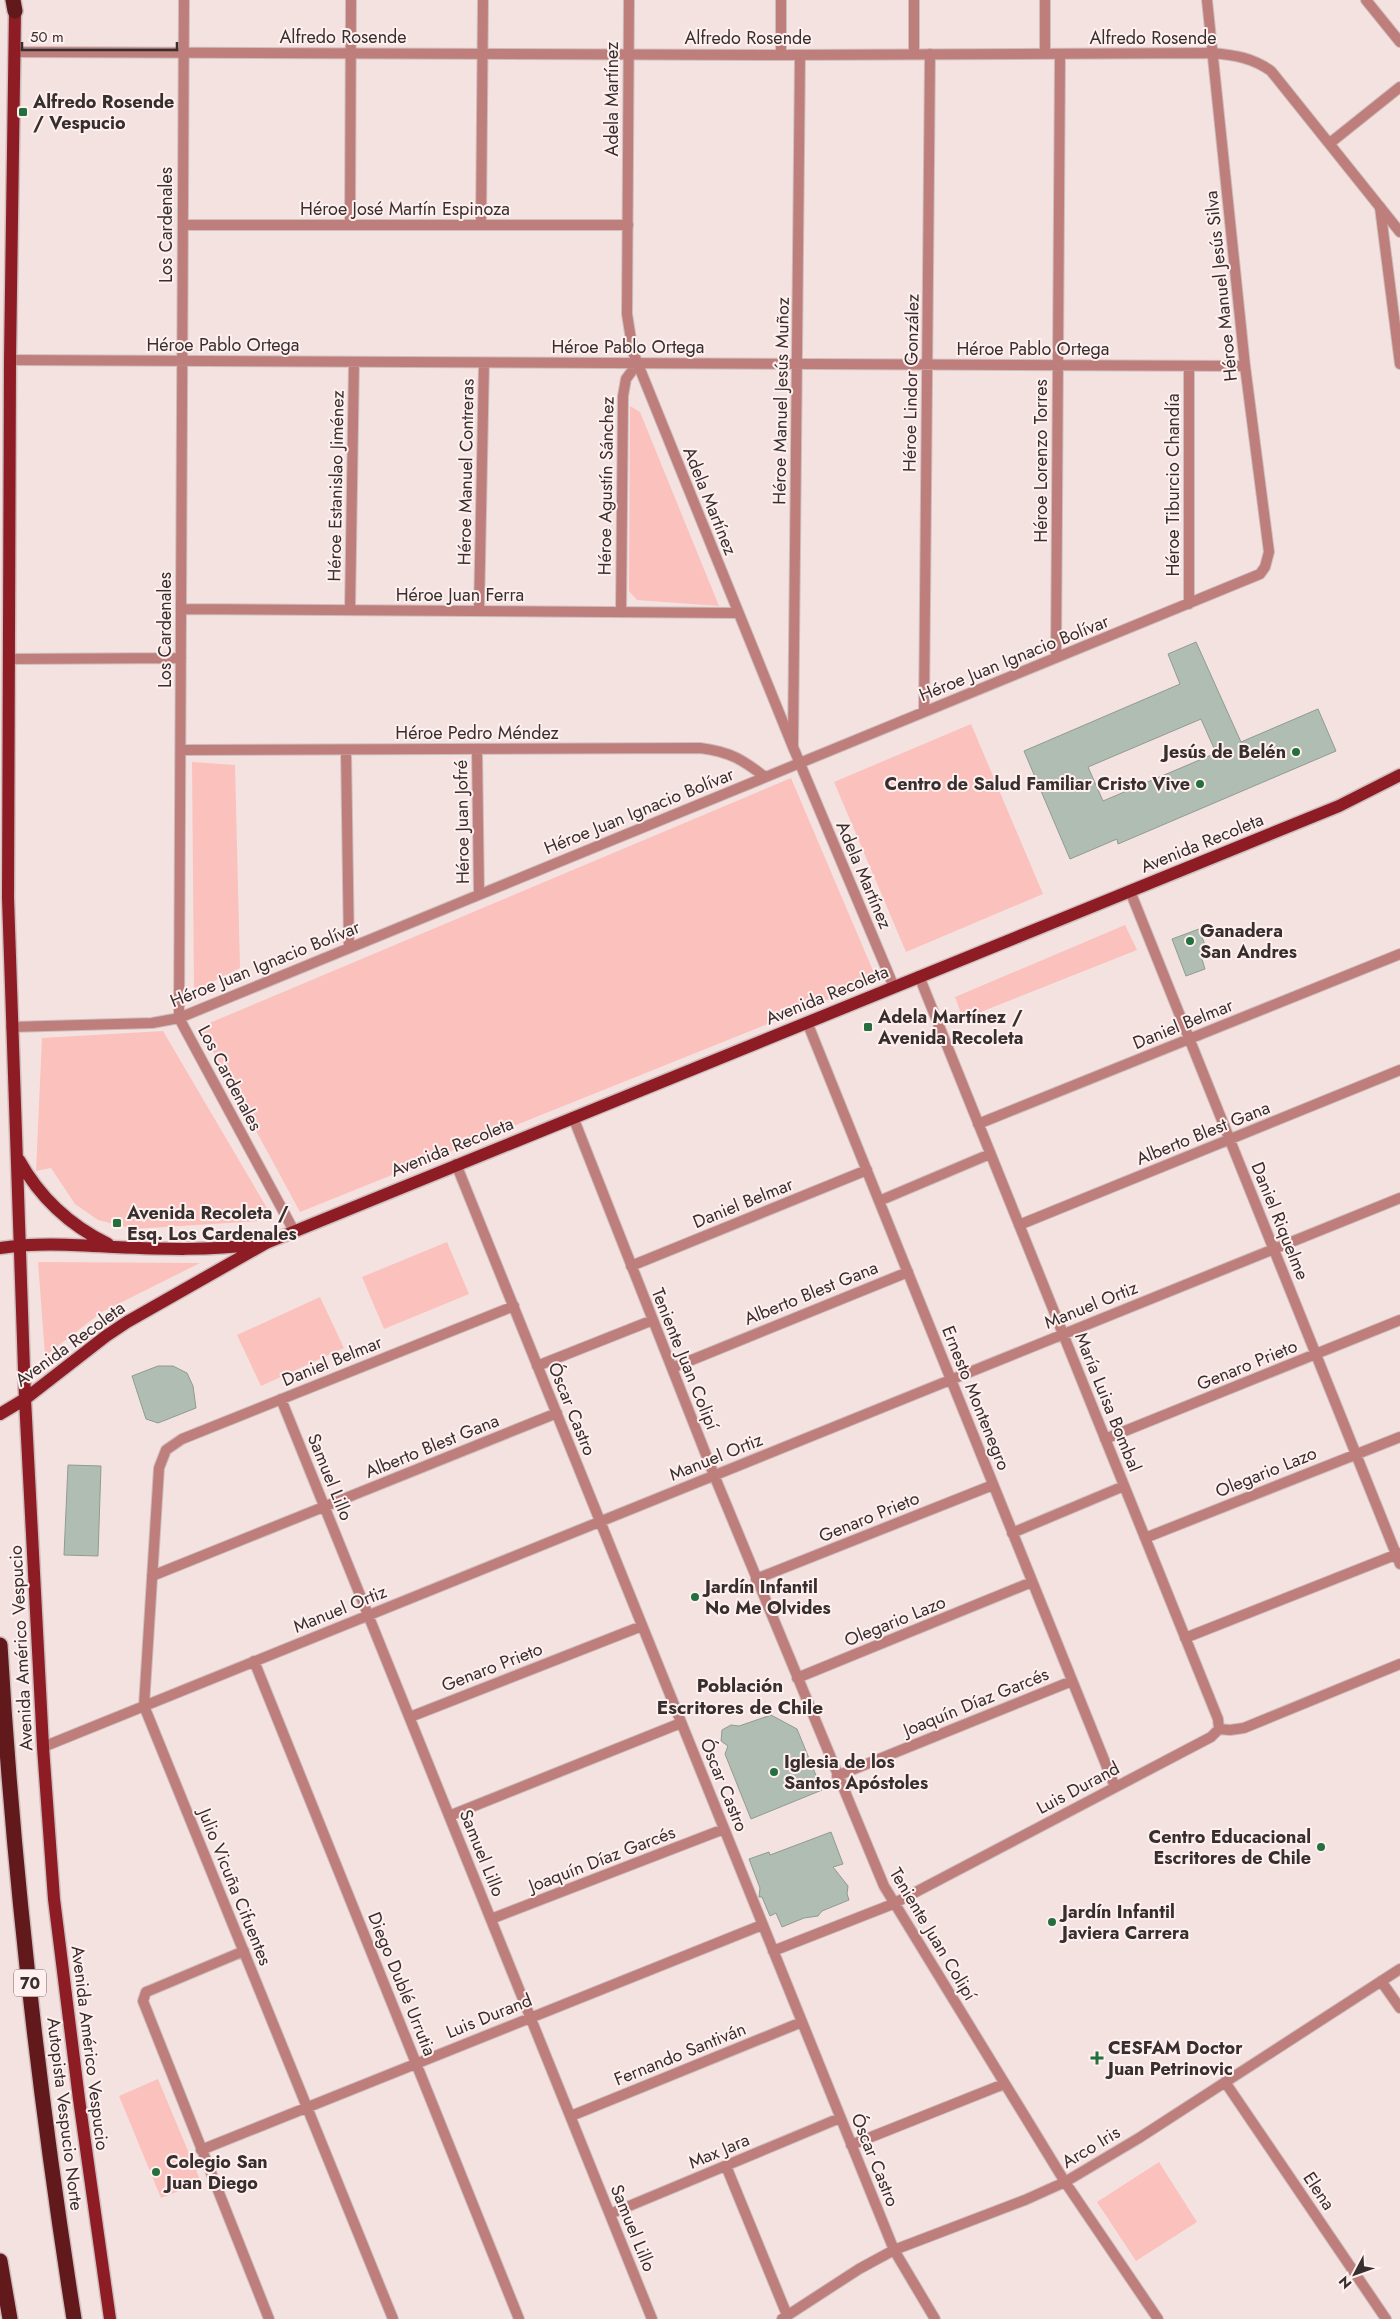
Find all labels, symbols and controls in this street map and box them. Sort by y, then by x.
scale bar [22,20,178,52]
street label: Alfredo Rosende [279,24,407,50]
street label: Alfredo Rosende [684,25,812,51]
street label: Alfredo Rosende [1089,25,1217,51]
text: 50 m [30,26,64,48]
street label: Adela Martínez [599,41,625,156]
place label: Alfredo Rosende / Vespucio [32,89,174,136]
marker: Alfredo Rosende / Vespucio [17,106,29,118]
street label: Los Cardenales [153,167,179,283]
street label: Héroe Manuel Jesús Silva [1198,189,1244,383]
street label: Héroe José Martín Espinoza [300,196,510,222]
street label: Héroe Lindor González [896,293,926,472]
street label: Héroe Manuel Jesús Muñoz [766,296,796,505]
street label: Héroe Pablo Ortega [146,332,300,358]
street label: Héroe Pablo Ortega [551,334,705,360]
street label: Héroe Pablo Ortega [956,336,1110,362]
street label: Héroe Manuel Contreras [451,378,481,566]
street label: Héroe Lorenzo Torres [1028,379,1054,543]
street label: Héroe Estanislao Jiménez [321,390,351,582]
street label: Héroe Tiburcio Chandía [1160,393,1186,577]
street label: Héroe Agustín Sánchez [591,396,621,576]
street label: Adela Martínez [676,443,744,560]
street label: Los Cardenales [152,572,178,688]
street label: Héroe Juan Ferra [396,582,524,608]
street label: Héroe Juan Ignacio Bolívar [915,608,1114,708]
street label: Héroe Pedro Méndez [395,720,559,746]
place label: Jesús de Belén [1160,739,1286,765]
marker: Jesús de Belén [1290,746,1302,758]
street label: Héroe Juan Jofré [448,760,476,884]
street label: Héroe Juan Ignacio Bolívar [540,761,739,861]
place label: Centro de Salud Familiar Cristo Vive [885,771,1190,797]
marker: Centro de Salud Familiar Cristo Vive [1194,778,1206,790]
street label: Avenida Recoleta [1137,806,1267,880]
street label: Adela Martínez [830,817,899,934]
street label: Héroe Juan Ignacio Bolívar [166,914,365,1014]
place label: Ganadera San Andres [1200,918,1297,965]
marker: Ganadera San Andres [1184,935,1196,947]
street label: Avenida Recoleta [762,958,892,1032]
street label: Daniel Belmar [1129,992,1238,1056]
place label: Adela Martínez / Avenida Recoleta [877,1004,1023,1051]
street label: Los Cardenales [191,1021,269,1135]
marker: Adela Martínez / Avenida Recoleta [862,1021,874,1033]
street label: Alberto Blest Gana [1132,1094,1274,1172]
street label: Avenida Recoleta [387,1110,517,1184]
street label: Daniel Riquelme [1245,1158,1315,1284]
street label: Daniel Belmar [689,1171,798,1235]
place label: Avenida Recoleta / Esq. Los Cardenales [126,1200,297,1247]
marker: Avenida Recoleta / Esq. Los Cardenales [111,1217,123,1229]
street label: Alberto Blest Gana [740,1254,882,1332]
street label: Manuel Ortiz [1040,1274,1142,1336]
street label: Teniente Juan Colipí [645,1284,726,1435]
street label: Avenida Recoleta [10,1295,130,1393]
street label: Ernesto Montenegro [935,1322,1017,1474]
street label: María Luisa Bombal [1068,1328,1148,1476]
street label: Daniel Belmar [278,1329,387,1393]
street label: Genaro Prieto [1193,1333,1301,1397]
street label: Óscar Castro [541,1358,603,1460]
street label: Alberto Blest Gana [361,1407,503,1485]
street label: Manuel Ortiz [665,1426,767,1488]
street label: Samuel Lillo [301,1430,359,1525]
street label: Olegario Lazo [1211,1440,1321,1504]
street label: Genaro Prieto [815,1485,923,1549]
street label: Avenida Américo Vespucio [3,1544,39,1752]
place label: Jardín Infantil No Me Olvides [702,1574,831,1621]
street label: Manuel Ortiz [289,1578,391,1640]
street label: Olegario Lazo [840,1589,950,1653]
marker: Jardín Infantil No Me Olvides [689,1591,701,1603]
street label: Genaro Prieto [438,1636,546,1698]
street label: Joaquín Díaz Garcés [897,1661,1053,1744]
district label: Población Escritores de Chile [657,1672,823,1721]
street label: Óscar Castro [693,1734,755,1836]
place label: Iglesia de los Santos Apóstoles [784,1749,928,1796]
street label: Luis Durand [1032,1755,1124,1821]
marker: Iglesia de los Santos Apóstoles [768,1766,780,1778]
street label: Julio Vicuña Cifuentes [191,1803,278,1969]
street label: Samuel Lillo [453,1806,511,1901]
street label: Joaquín Díaz Garcés [523,1819,679,1900]
place label: Centro Educacional Escritores de Chile [1149,1824,1311,1871]
marker: Centro Educacional Escritores de Chile [1315,1841,1327,1853]
street label: Teniente Juan Colipí [883,1863,984,2006]
place label: Jardín Infantil Javiera Carrera [1059,1899,1189,1946]
street label: Diego Dublé Urrutia [361,1908,443,2060]
marker: Jardín Infantil Javiera Carrera [1046,1916,1058,1928]
street label: Avenida Américo Vespucio [65,1944,115,2152]
road number: 70 [14,1970,46,1996]
street label: Luis Durand [442,1987,536,2045]
street label: Autopista Vespucio Norte [40,2016,90,2212]
street label: Fernando Santiván [610,2016,750,2092]
place label: CESFAM Doctor Juan Petrinovic [1105,2035,1243,2082]
marker: CESFAM Doctor Juan Petrinovic [1090,2051,1104,2065]
street label: Óscar Castro [844,2109,906,2211]
street label: Arco Iris [1057,2119,1125,2175]
street label: Max Jara [684,2127,754,2175]
place label: Colegio San Juan Diego [163,2149,268,2196]
marker: Colegio San Juan Diego [150,2166,162,2178]
street label: Elena [1297,2167,1341,2215]
street label: Samuel Lillo [604,2181,662,2276]
north arrow [1330,2249,1380,2299]
text: N [1334,2272,1356,2293]

